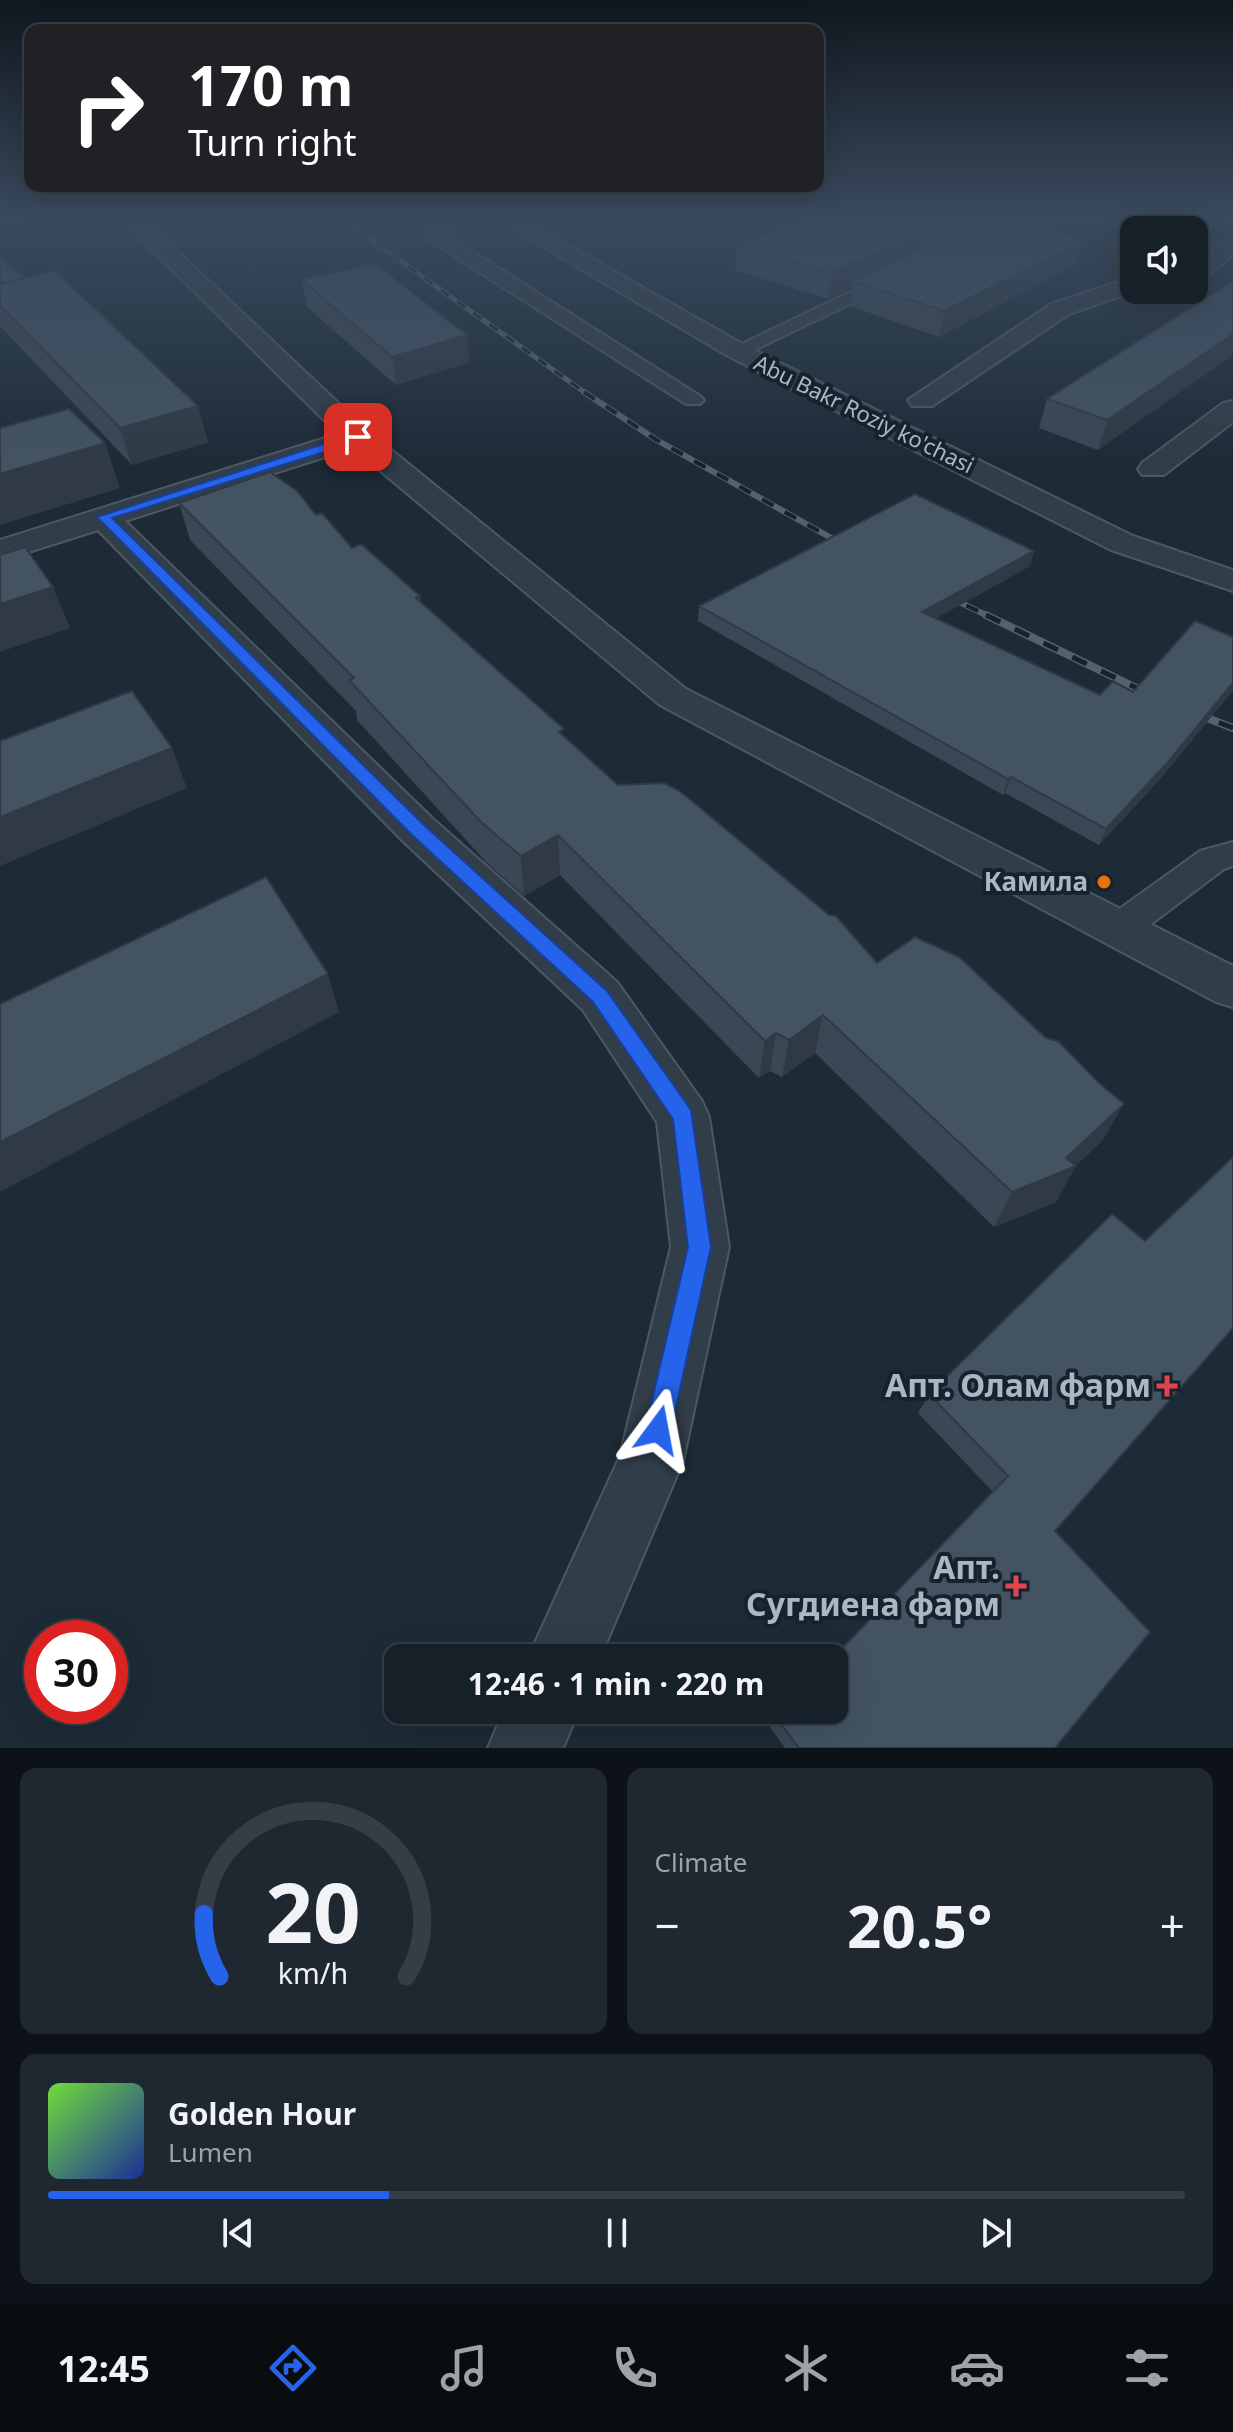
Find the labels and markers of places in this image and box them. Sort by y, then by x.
pin [324,403,392,471]
place label: Камила [984,863,1088,899]
marker: Камила [1095,873,1113,891]
place label: Апт. Олам фарм [885,1363,1151,1406]
marker: Апт. Олам фарм [1158,1377,1176,1395]
place label: Апт. Сугдиена фарм [746,1545,1000,1625]
marker: Апт. Сугдиена фарм [1007,1577,1025,1595]

